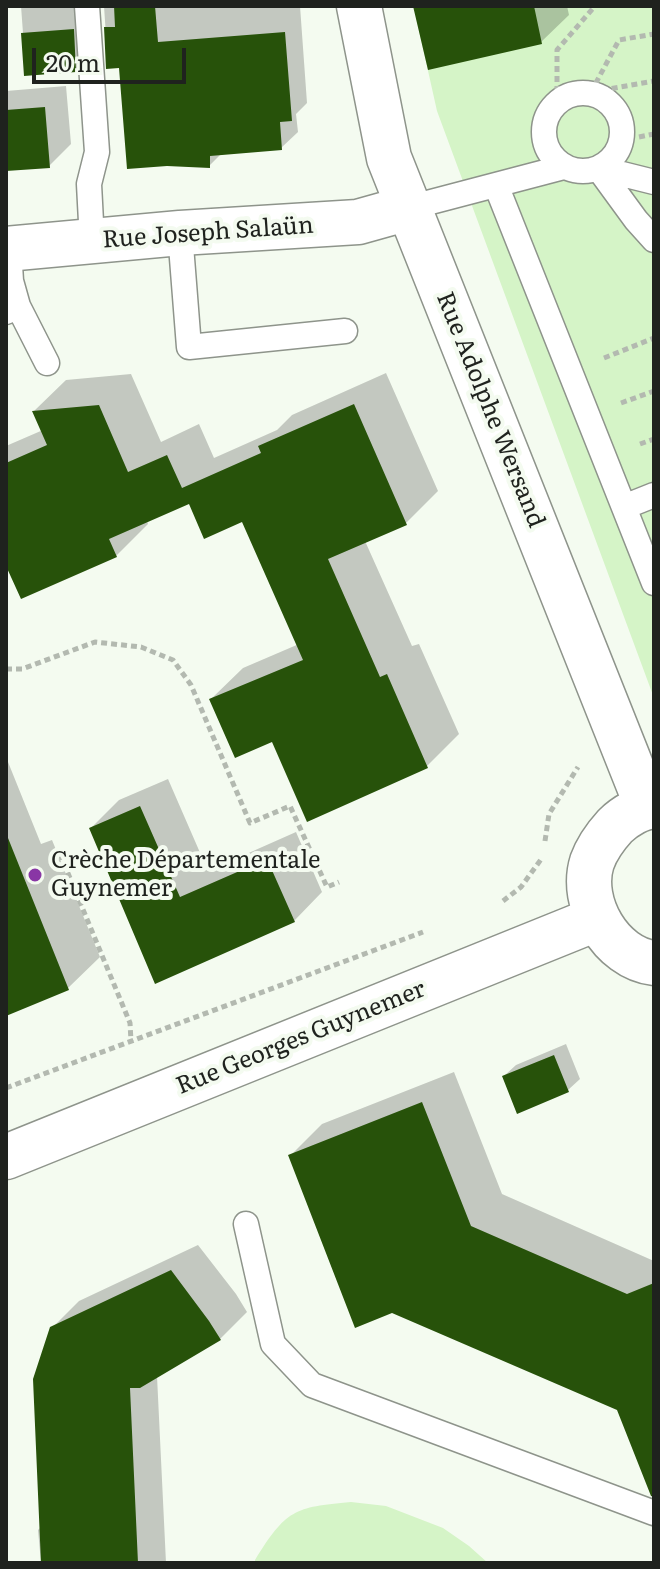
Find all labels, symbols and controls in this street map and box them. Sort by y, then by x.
scale bar [36,32,190,82]
text: 20 m [46,44,100,79]
street label: Rue Joseph Salaün [101,211,315,255]
street label: Rue Adolphe Wersand [430,288,550,532]
place label: Crèche Départementale Guynemer [51,847,321,903]
marker: Crèche Départementale Guynemer [26,866,44,884]
street label: Rue Georges Guynemer [172,975,430,1101]

